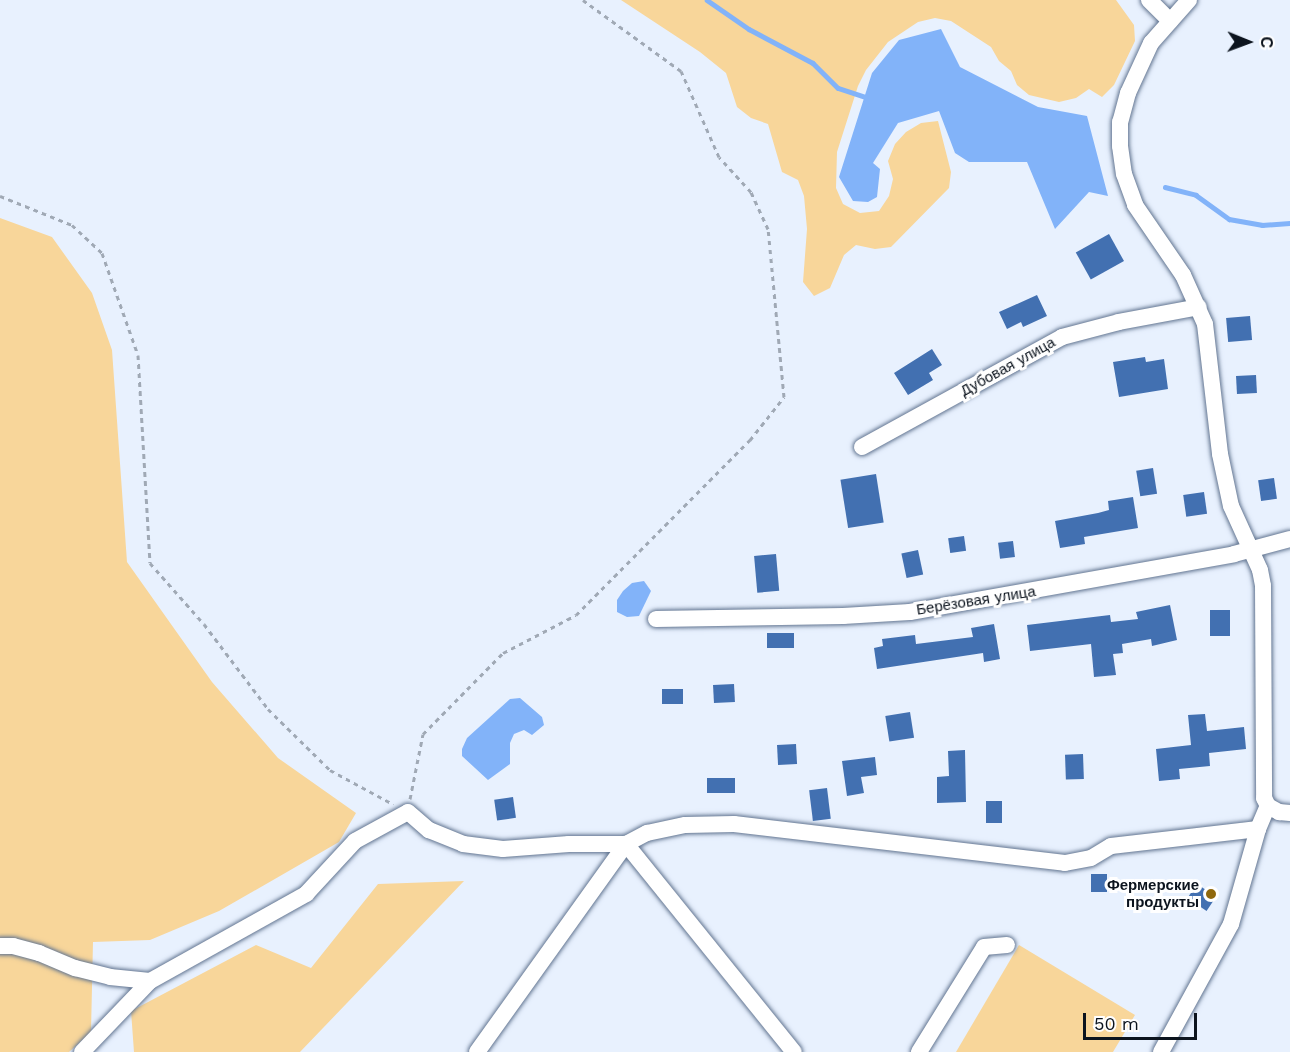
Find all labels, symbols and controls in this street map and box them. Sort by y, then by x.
north arrow [1218,12,1278,72]
text: С [1257,36,1276,48]
street label: Дубовая улица [957,334,1059,400]
street label: Берёзовая улица [915,583,1037,619]
place label: Фермерские продукты [1107,876,1199,911]
marker: Фермерские продукты [1204,887,1218,901]
scale bar [1086,1001,1200,1039]
text: 50 m [1094,1013,1139,1034]

